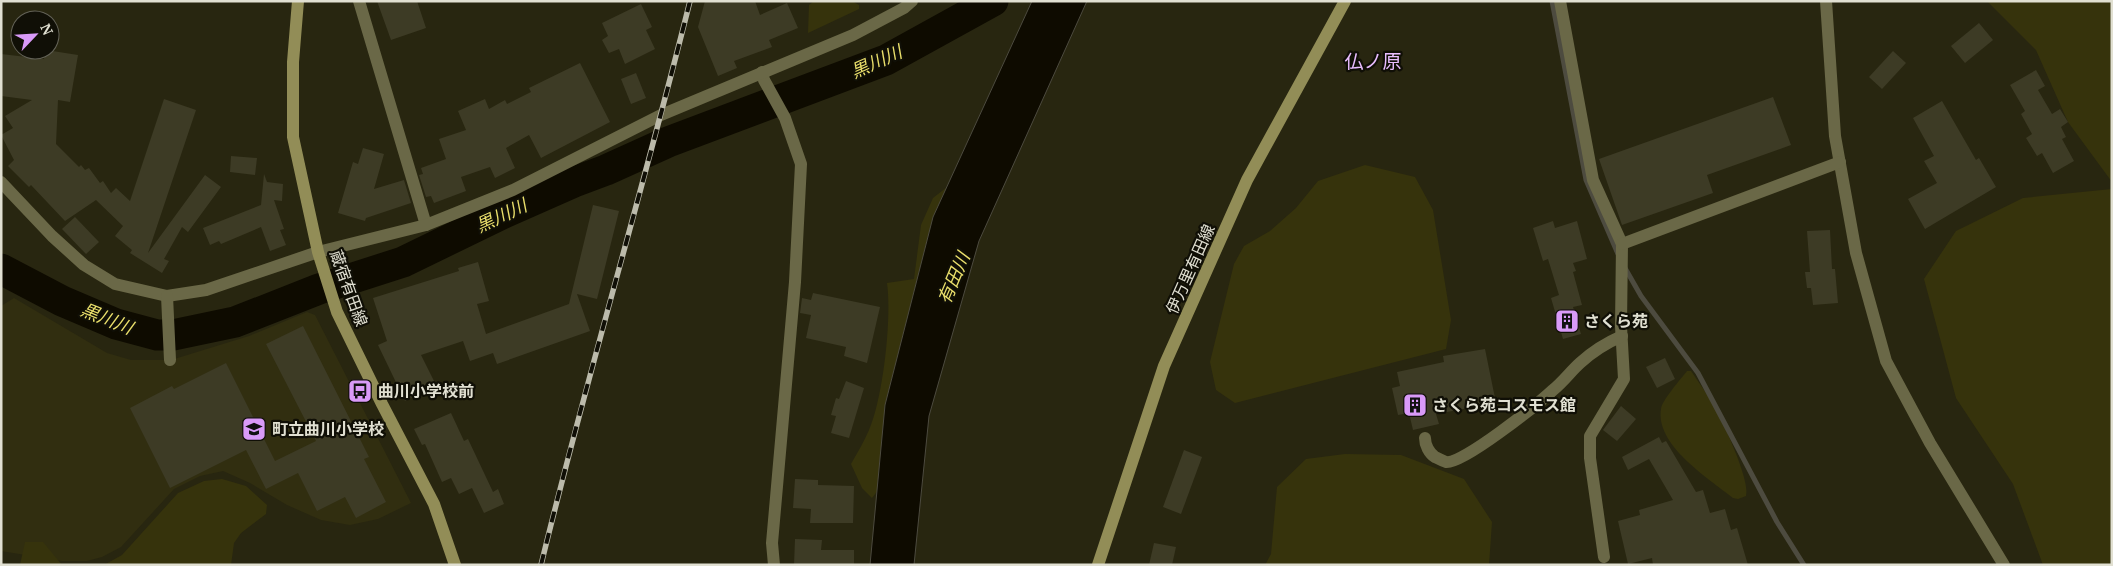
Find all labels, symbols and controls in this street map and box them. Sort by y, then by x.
north arrow [10,10,60,60]
text: N [36,20,58,38]
water label: 黒川川 [846,38,907,83]
district label: 仏ノ原 [1344,48,1402,73]
water label: 黒川川 [471,192,532,237]
street label: 伊万里有田線 [1160,221,1220,317]
street label: 蔵宿有田線 [325,247,373,329]
water label: 有田川 [931,247,975,308]
water label: 黒川川 [77,297,138,340]
building icon: さくら苑 [1554,308,1580,334]
place label: さくら苑 [1584,310,1648,332]
bus stop icon: 曲川小学校前 [347,378,373,404]
place label: 曲川小学校前 [378,380,474,402]
building icon: さくら苑コスモス館 [1402,392,1428,418]
place label: さくら苑コスモス館 [1432,394,1576,416]
school or university icon: 町立曲川小学校 [241,416,267,442]
place label: 町立曲川小学校 [272,418,384,440]

